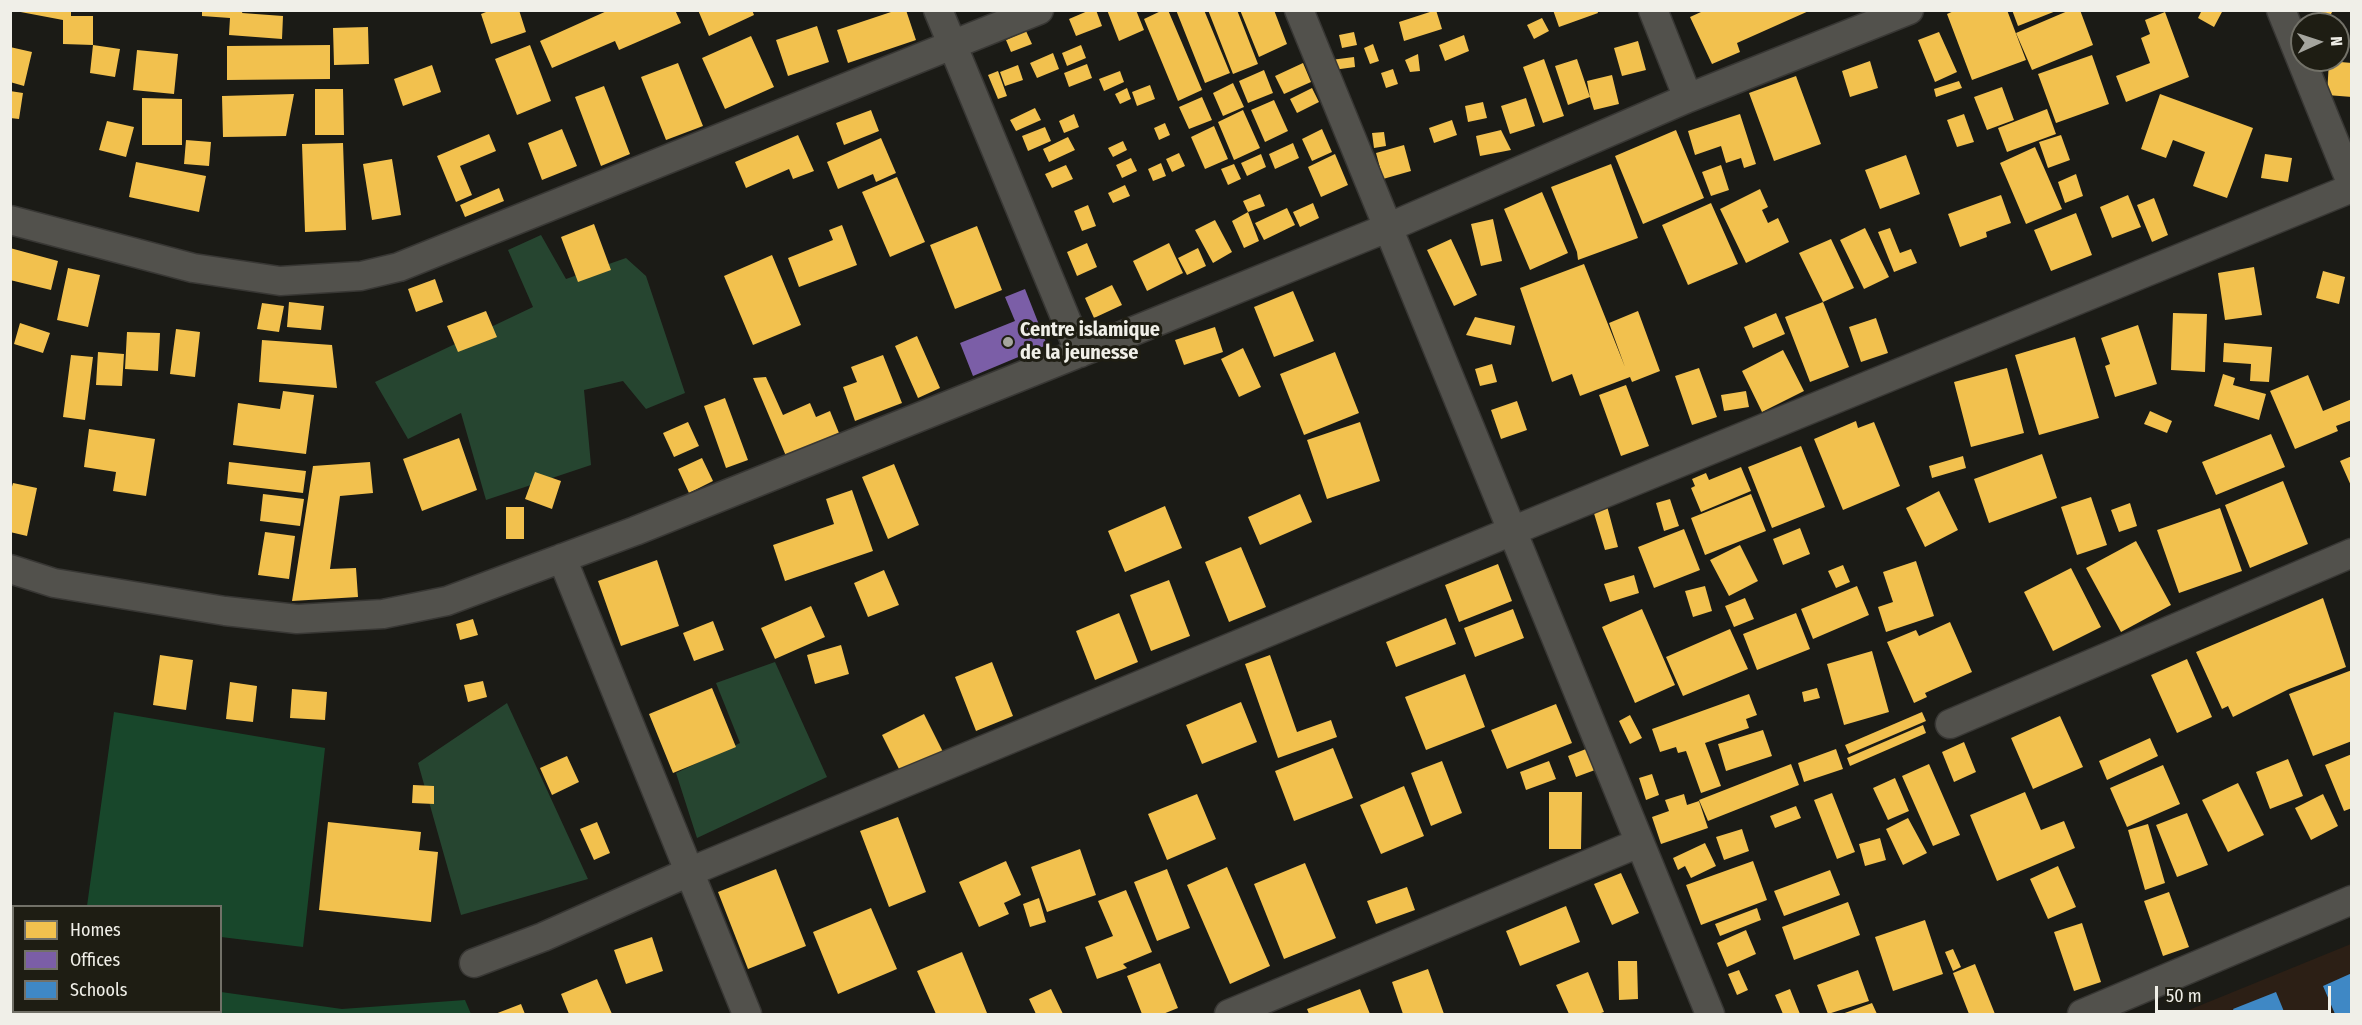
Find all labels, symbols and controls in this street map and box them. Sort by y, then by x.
north arrow [2290,12,2350,72]
text: N [2327,36,2346,46]
place label: Centre islamique de la jeunesse [1020,318,1160,365]
marker: Centre islamique de la jeunesse [1001,335,1015,349]
legend [12,905,222,1013]
text: Homes [70,919,121,941]
text: Offices [70,949,120,971]
scale bar [2158,974,2334,1012]
text: Schools [70,979,128,1001]
text: 50 m [2166,985,2202,1007]

